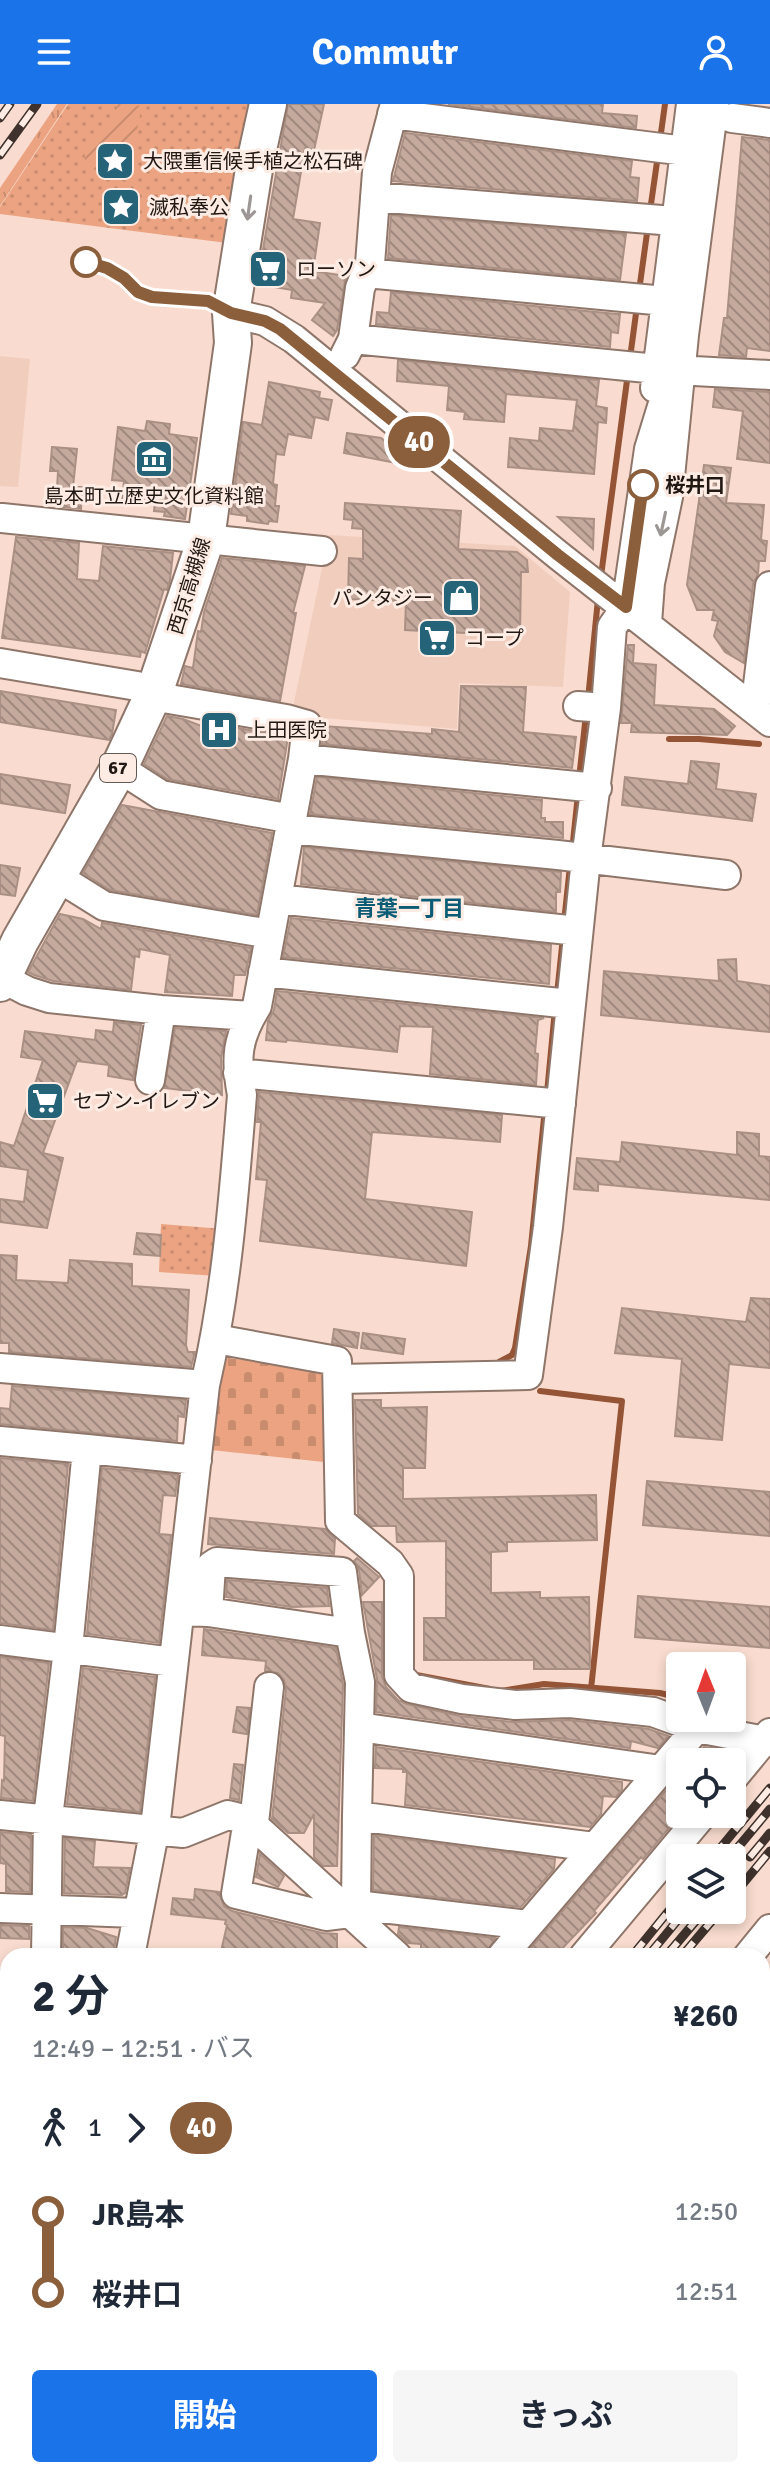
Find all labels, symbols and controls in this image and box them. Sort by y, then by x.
icon: menu [32,30,76,74]
text: Commutr [312,30,458,75]
icon: person [694,30,738,74]
place icon: 大隈重信候手植之松石碑 [94,140,136,182]
place label: 大隈重信候手植之松石碑 [143,149,363,174]
place icon: 滅私奉公 [100,186,142,228]
place label: 滅私奉公 [149,195,229,220]
one-way arrow [241,195,256,220]
unlabelled marker [71,247,101,277]
supermarket icon: ローソン [247,248,289,290]
place label: ローソン [296,257,376,282]
line badge: 40 [383,416,455,468]
text: 40 [404,425,434,459]
museum icon: 島本町立歴史文化資料館 [133,438,175,480]
marker: 桜井口 [628,470,658,500]
place label: 桜井口 [665,473,725,498]
place label: 島本町立歴史文化資料館 [44,484,264,509]
one-way arrow [655,510,670,536]
street label: 西京高槻線 [163,535,216,638]
shop icon: パンタジー [440,577,482,619]
place label: パンタジー [332,586,433,611]
supermarket icon: コープ [416,617,458,659]
place label: コープ [465,626,524,651]
hospital icon: 上田医院 [198,709,240,751]
place label: 上田医院 [247,718,327,743]
road number: 67 [100,754,136,782]
district label: 青葉一丁目 [354,895,464,922]
supermarket icon: セブン-イレブン [24,1080,66,1122]
place label: セブン-イレブン [73,1089,220,1114]
north arrow [666,1652,746,1732]
map controls [666,1652,746,1924]
button: locate [666,1748,746,1828]
button: layers [666,1844,746,1924]
text: 2 分 [32,1970,109,2024]
text: ¥260 [673,1998,738,2035]
text: 12:49 – 12:51 · バス [32,2033,255,2065]
icon: walk [32,2106,76,2150]
icon: forward [114,2106,158,2150]
text: 40 [186,2111,216,2145]
text: 1 [88,2112,102,2144]
text: 12:50 [675,2196,738,2228]
text: JR島本 [92,2197,185,2234]
text: 12:51 [675,2276,738,2308]
text: 桜井口 [92,2277,182,2314]
button: 開始 [32,2370,377,2462]
button: きっぷ [393,2370,738,2462]

